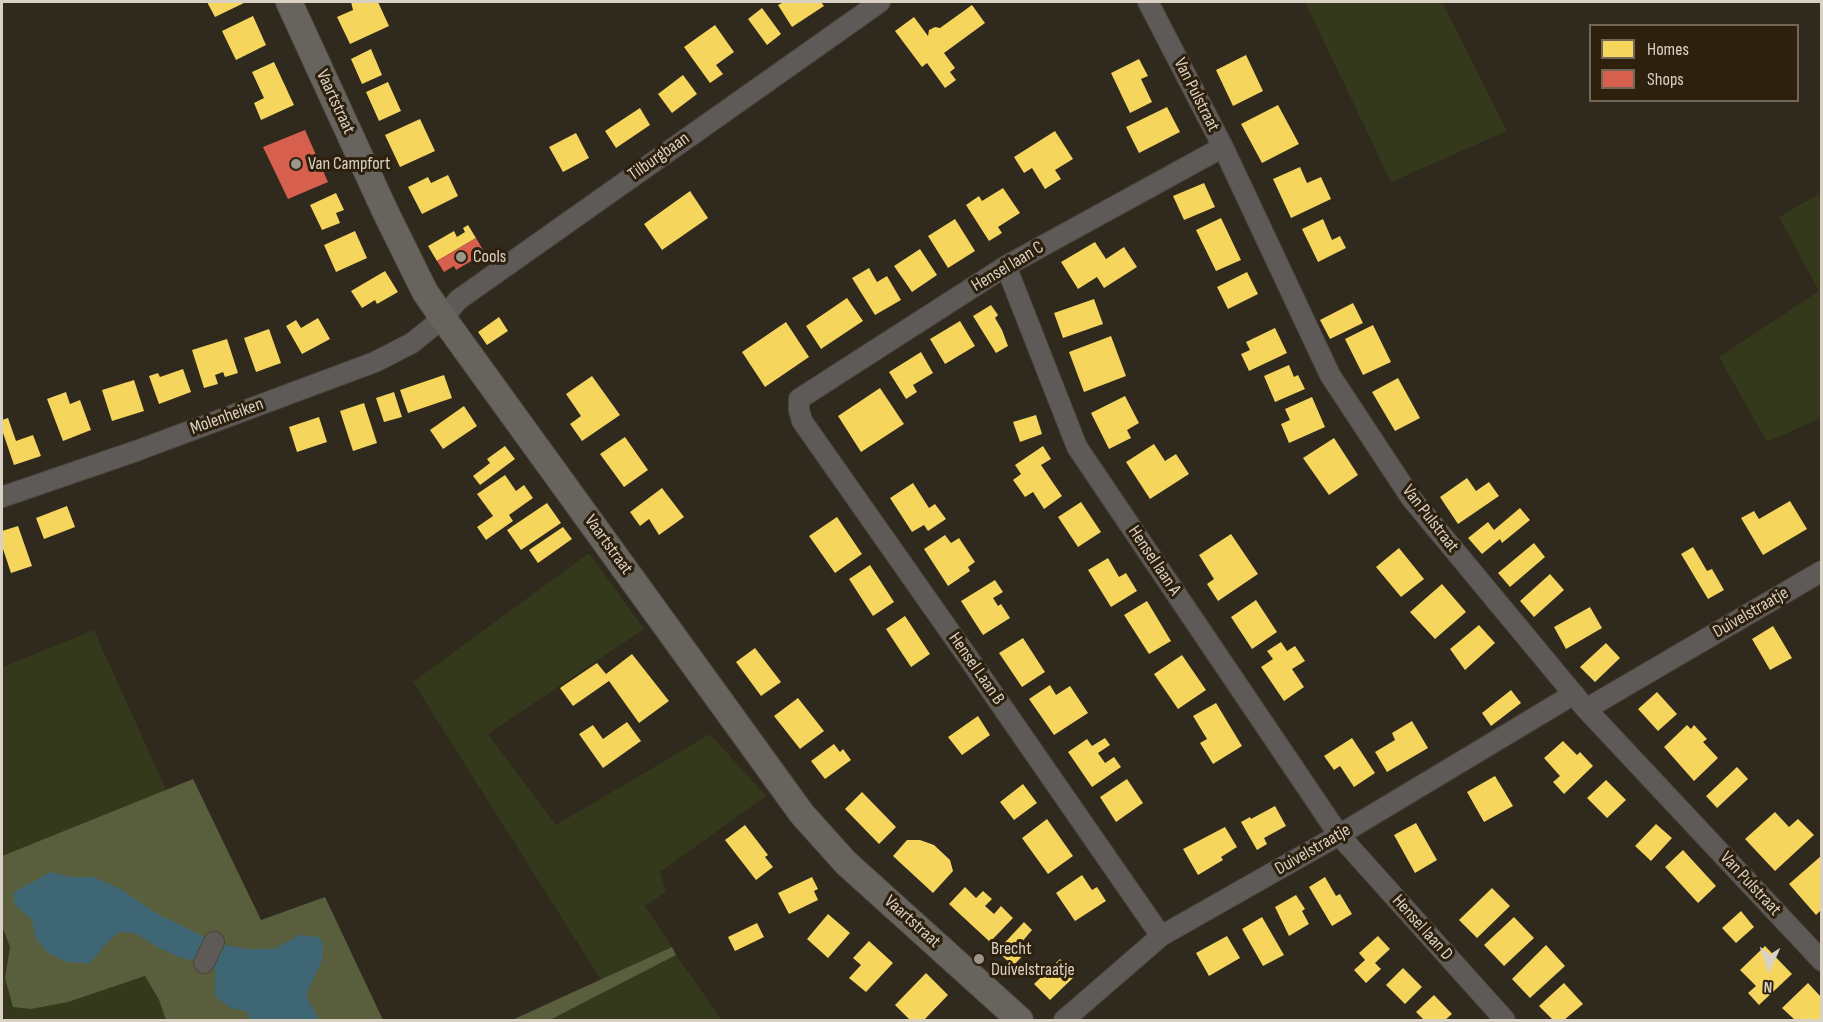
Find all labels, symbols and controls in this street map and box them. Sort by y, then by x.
legend [1589,24,1799,102]
text: Homes [1647,39,1689,60]
street label: Van Pulstraat [1168,55,1224,135]
street label: Vaartstraat [311,66,359,138]
text: Shops [1647,69,1684,90]
street label: Tilburgbaan [624,128,694,186]
place label: Van Campfort [308,153,390,175]
marker: Van Campfort [289,157,303,171]
street label: Hensel laan C [968,237,1048,297]
place label: Cools [473,246,506,268]
marker: Cools [454,250,468,264]
street label: Molenheiken [187,394,267,440]
street label: Van Pulstraat [1397,481,1463,557]
street label: Vaartstraat [579,511,637,579]
street label: Hensel laan A [1123,522,1185,600]
street label: Duivelstraatje [1709,583,1793,643]
street label: Hensel Laan B [943,629,1009,709]
street label: Duivelstraatje [1271,820,1355,880]
street label: Van Pulstraat [1715,847,1785,921]
street label: Vaartstraat [879,891,945,953]
street label: Hensel laan D [1387,891,1457,965]
place label: Brecht Duivelstraatje [991,938,1075,980]
north arrow [1739,938,1799,998]
marker: Brecht Duivelstraatje [972,952,986,966]
text: N [1763,977,1773,996]

